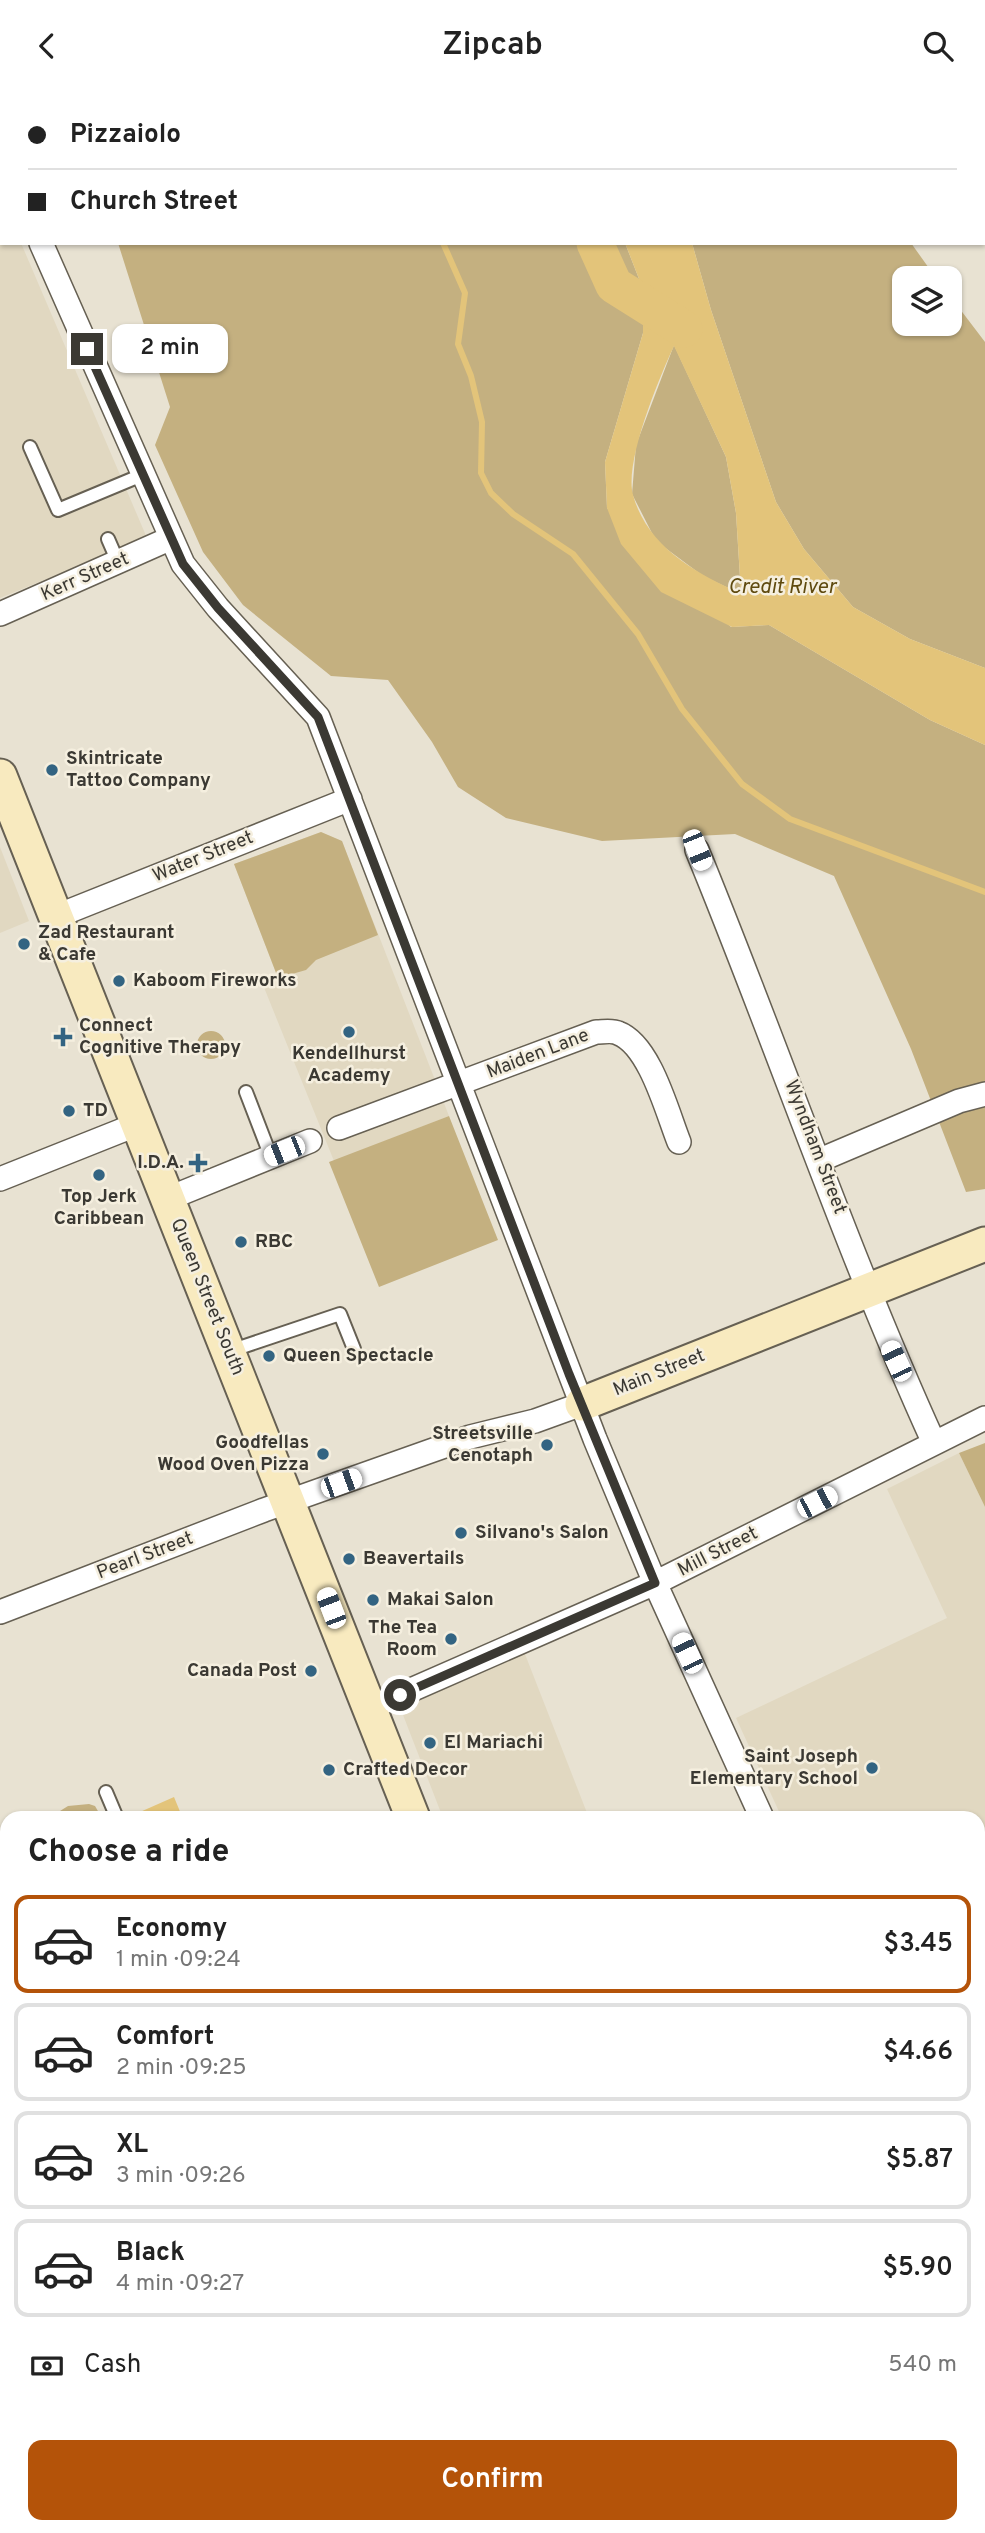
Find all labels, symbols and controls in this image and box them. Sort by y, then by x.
text: Zipcab [442,26,543,66]
icon: back [28,27,66,65]
icon: search [919,27,957,65]
text: Pizzaiolo [70,119,181,152]
text: Church Street [70,186,238,219]
map controls [892,266,962,336]
button: layers [892,266,962,336]
callout: 2 min [112,324,227,373]
route end [71,333,103,365]
text: 2 min [140,334,200,363]
street label: Kerr Street [37,547,133,607]
water label: Credit River [728,574,838,601]
place label: Skintricate Tattoo Company [66,747,211,793]
marker: Skintricate Tattoo Company [44,762,60,778]
street label: Water Street [149,826,257,888]
car [680,827,715,873]
place label: Zad Restaurant & Cafe [38,921,175,967]
marker: Zad Restaurant & Cafe [16,936,32,952]
place label: Kaboom Fireworks [133,969,297,993]
marker: Kaboom Fireworks [111,973,127,989]
place label: Connect Cognitive Therapy [79,1014,241,1060]
street label: Maiden Lane [483,1023,593,1085]
marker: Kendellhurst Academy [341,1024,357,1040]
marker: Connect Cognitive Therapy [53,1027,73,1047]
place label: Kendellhurst Academy [292,1042,406,1088]
street label: Wyndham Street [778,1077,852,1217]
place label: TD [83,1099,108,1123]
marker: TD [61,1103,77,1119]
car [261,1133,308,1169]
place label: I.D.A. [137,1151,184,1175]
marker: I.D.A. [190,1155,206,1171]
marker: Top Jerk Caribbean [91,1167,107,1183]
place label: Top Jerk Caribbean [54,1185,144,1231]
street label: Queen Street South [165,1215,249,1379]
place label: RBC [255,1230,293,1254]
marker: RBC [233,1234,249,1250]
car [878,1338,915,1384]
place label: Queen Spectacle [283,1344,434,1368]
street label: Main Street [610,1344,708,1402]
marker: Queen Spectacle [261,1348,277,1364]
place label: Streetsville Cenotaph [432,1422,533,1468]
place label: Goodfellas Wood Oven Pizza [157,1431,309,1477]
marker: Streetsville Cenotaph [539,1437,555,1453]
marker: Goodfellas Wood Oven Pizza [315,1446,331,1462]
car [318,1466,365,1500]
car [794,1483,841,1521]
place label: Silvano's Salon [475,1521,609,1545]
street label: Mill Street [674,1522,762,1582]
marker: Silvano's Salon [453,1525,469,1541]
street label: Pearl Street [93,1527,197,1585]
place label: Beavertails [363,1547,464,1571]
marker: Beavertails [341,1551,357,1567]
car [314,1585,349,1631]
place label: Makai Salon [387,1588,494,1612]
marker: Makai Salon [365,1592,381,1608]
place label: The Tea Room [368,1616,437,1662]
car [669,1630,706,1676]
marker: The Tea Room [443,1631,459,1647]
place label: Canada Post [187,1659,297,1683]
marker: Canada Post [303,1663,319,1679]
route start [384,1679,416,1711]
place label: El Mariachi [444,1731,543,1755]
marker: El Mariachi [422,1735,438,1751]
place label: Saint Joseph Elementary School [690,1745,858,1791]
place label: Crafted Decor [343,1758,468,1782]
marker: Saint Joseph Elementary School [864,1760,880,1776]
marker: Crafted Decor [321,1762,337,1778]
text: Choose a ride [28,1833,229,1873]
icon: car [32,1913,95,1976]
text: Economy [116,1913,227,1946]
text: $3.45 [884,1928,953,1961]
text: 1 min · 09:24 [116,1946,241,1975]
icon: car [32,2021,95,2084]
text: Comfort [116,2021,214,2054]
text: $4.66 [883,2036,953,2069]
text: 2 min · 09:25 [116,2054,247,2083]
icon: car [32,2129,95,2192]
text: XL [116,2129,148,2162]
text: $5.87 [886,2144,953,2177]
text: 3 min · 09:26 [116,2162,246,2191]
icon: car [32,2237,95,2300]
text: Black [116,2237,185,2270]
text: $5.90 [883,2252,953,2285]
text: 4 min · 09:27 [116,2270,244,2299]
icon: cash [28,2347,66,2385]
text: Cash [84,2349,141,2382]
text: 540 m [888,2351,957,2380]
button: Confirm [28,2440,957,2520]

